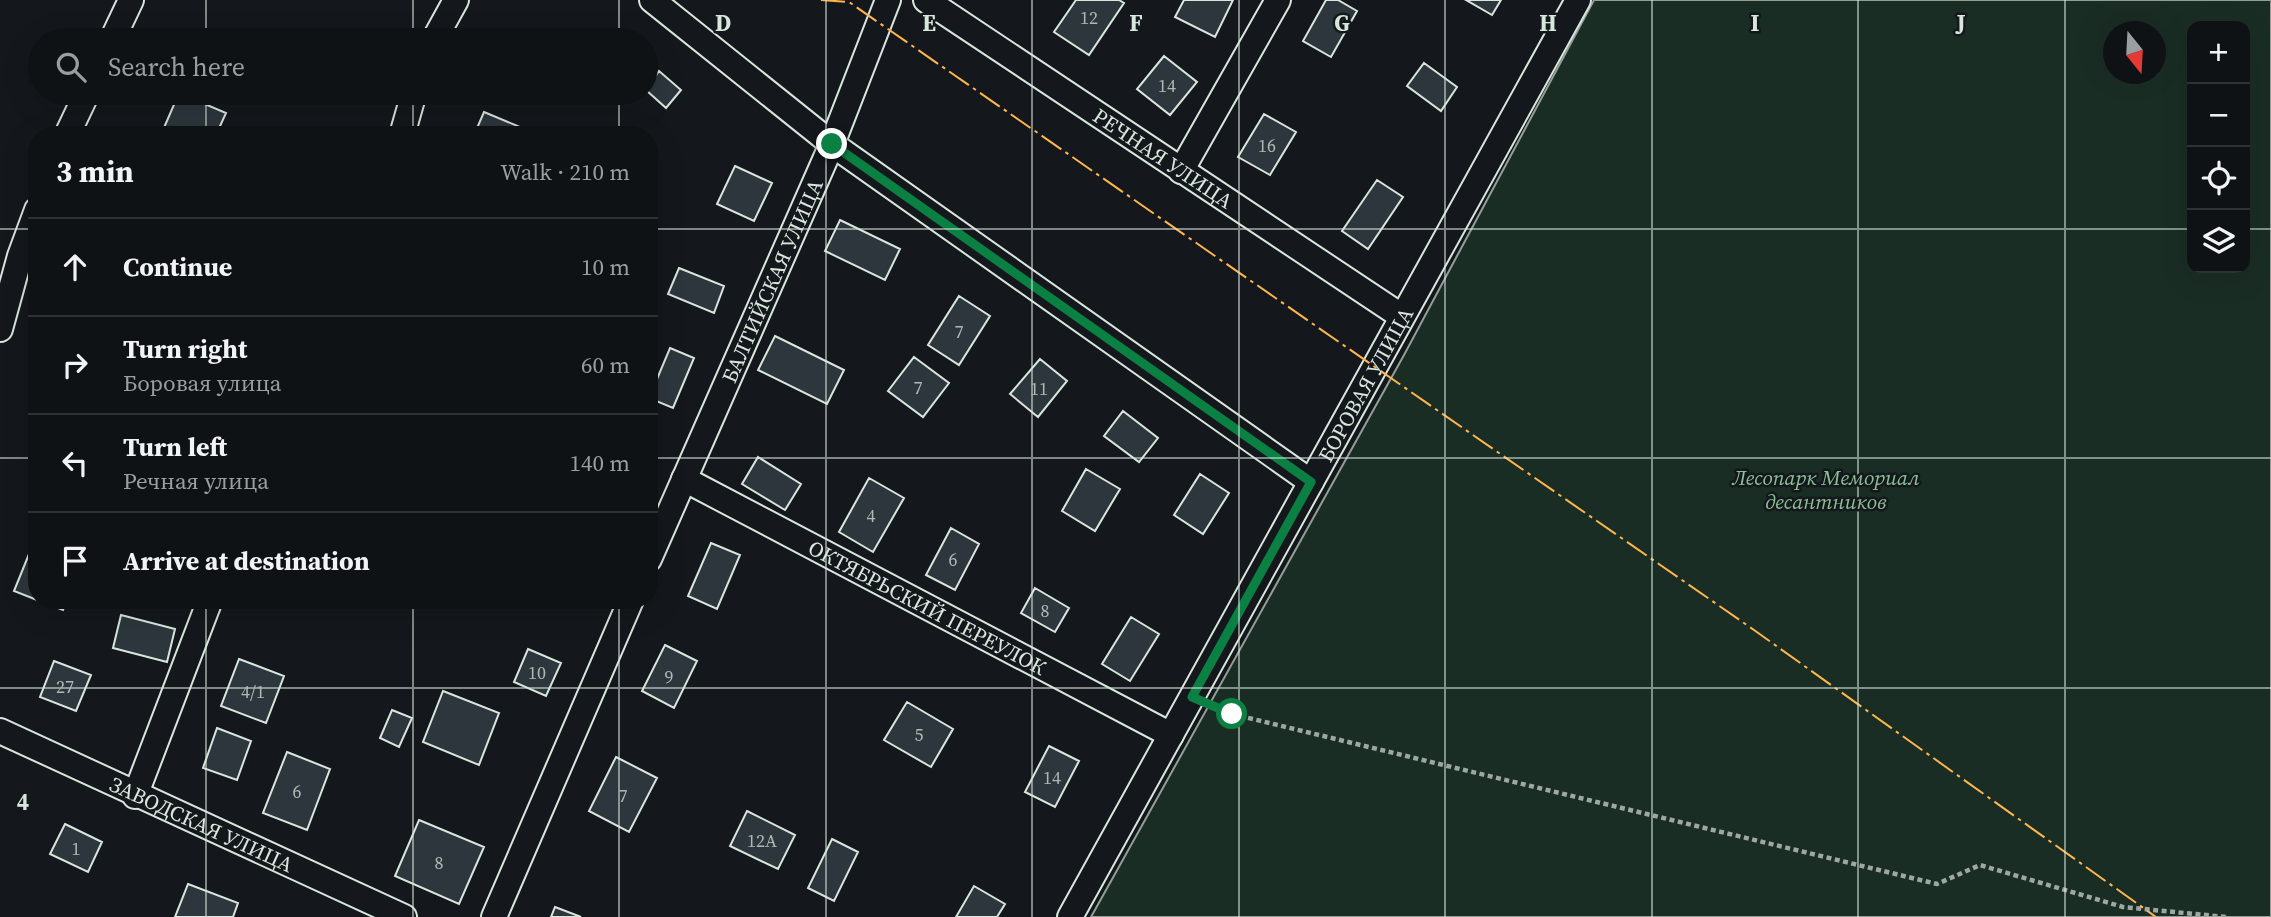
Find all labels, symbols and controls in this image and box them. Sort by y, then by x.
house number: 12 [1080,5,1098,30]
text: D [715,7,731,39]
text: E [922,7,936,39]
text: F [1129,7,1143,39]
text: G [1334,7,1350,39]
text: H [1539,7,1557,39]
text: I [1751,7,1760,39]
text: J [1954,7,1966,39]
north arrow [2103,21,2166,84]
map controls [2187,21,2250,273]
button: + [2187,21,2250,84]
search box [28,28,658,105]
icon: search [52,48,90,86]
text: Search here [108,49,245,85]
house number: 14 [1158,73,1176,98]
button: − [2187,84,2250,147]
street label: РЕЧНАЯ УЛИЦА [1088,101,1239,215]
route end [816,128,847,159]
house number: 16 [1258,133,1276,158]
button: locate [2187,147,2250,210]
text: 3 min [56,151,134,192]
text: Walk · 210 m [500,156,630,188]
street label: БАЛТИЙСКАЯ УЛИЦА [714,174,829,387]
button: layers [2187,210,2250,273]
icon: ahead [56,248,94,286]
text: Continue [123,249,232,285]
text: 10 m [581,251,630,283]
street label: БОРОВАЯ УЛИЦА [1311,302,1420,467]
house number: 7 [955,319,964,344]
text: Turn right [123,331,247,367]
icon: right [56,346,94,384]
text: 60 m [581,349,630,381]
text: Боровая улица [123,367,282,399]
house number: 7 [914,375,923,400]
house number: 11 [1030,376,1048,401]
text: Turn left [123,429,227,465]
icon: left [56,444,94,482]
text: 140 m [569,447,630,479]
park label: Лесопарк Мемориал десантников [1731,463,1920,516]
text: Речная улица [123,465,269,497]
house number: 4 [867,503,876,528]
street label: ОКТЯБРЬСКИЙ ПЕРЕУЛОК [804,533,1052,682]
icon: arrive [56,542,94,580]
text: Arrive at destination [123,543,370,579]
house number: 6 [949,547,958,572]
house number: 8 [1041,598,1050,623]
house number: 10 [528,660,546,685]
house number: 9 [665,664,674,689]
house number: 27 [56,674,74,699]
house number: 4/1 [241,679,265,704]
route start [1216,698,1247,729]
house number: 5 [915,722,924,747]
house number: 14 [1043,765,1061,790]
street label: ЗАВОДСКАЯ УЛИЦА [105,769,298,879]
house number: 6 [293,779,302,804]
house number: 7 [619,783,628,808]
text: 4 [17,786,29,818]
house number: 12А [747,828,777,853]
house number: 1 [72,836,81,861]
house number: 8 [435,850,444,875]

